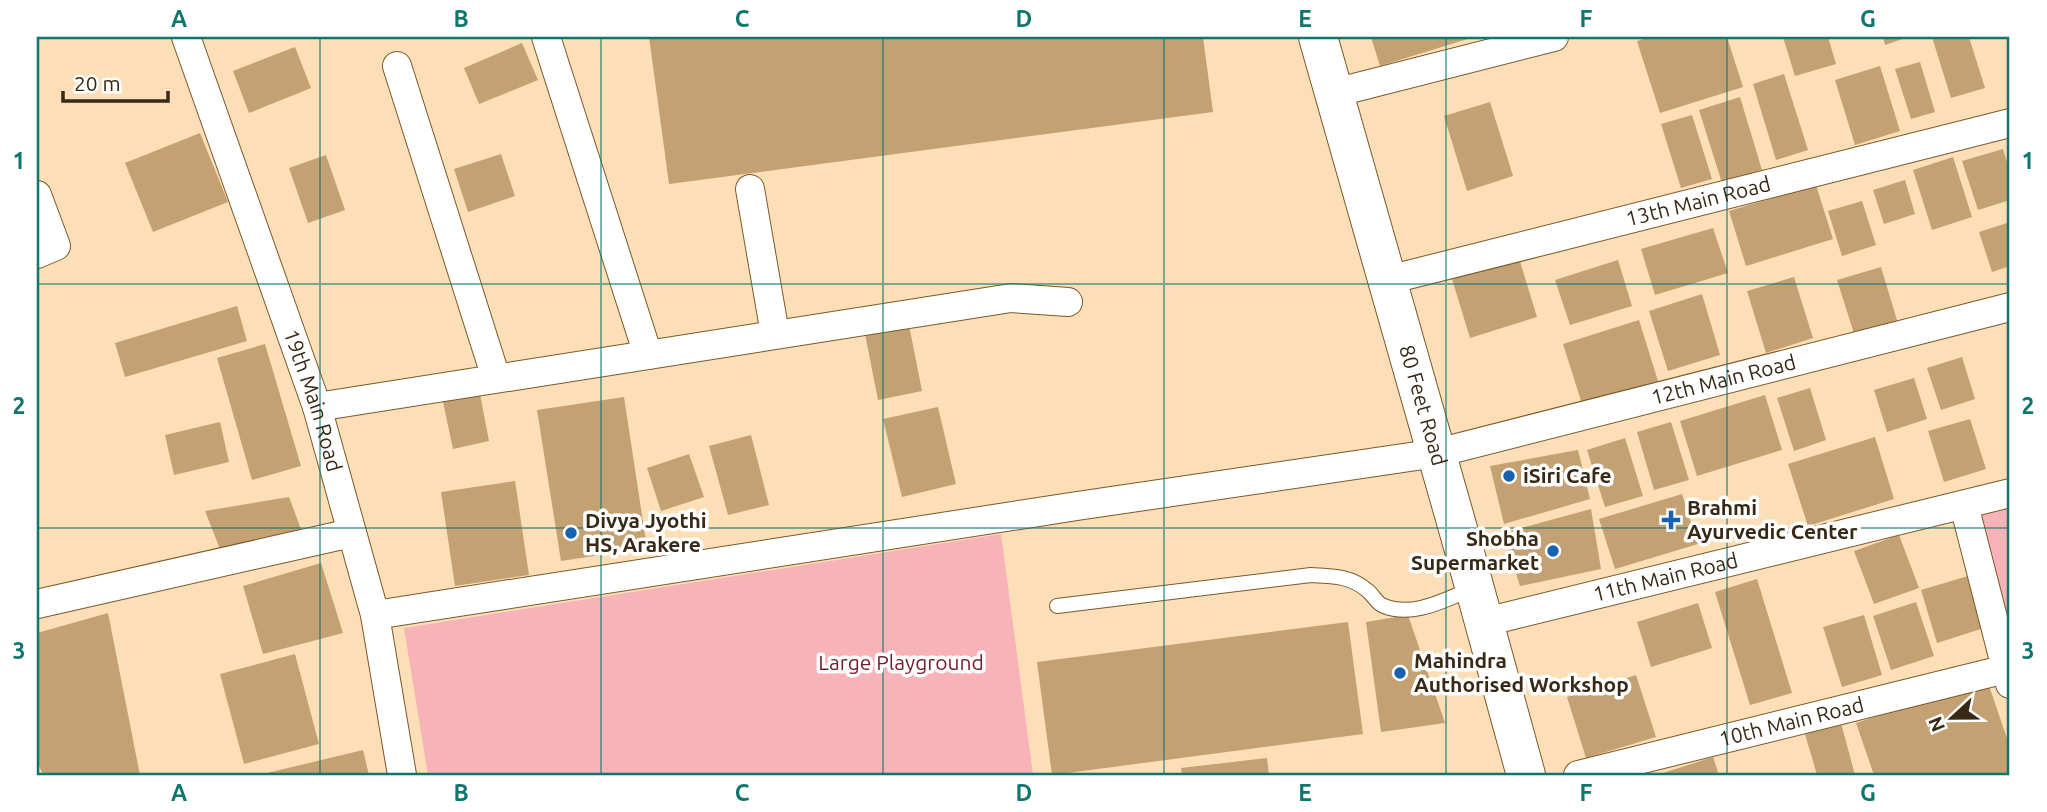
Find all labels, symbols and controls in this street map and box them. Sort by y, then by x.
text: A [171,6,187,31]
text: B [453,6,469,31]
text: C [735,6,750,31]
text: D [1016,6,1032,31]
text: E [1298,6,1312,31]
text: F [1580,6,1593,31]
text: G [1860,6,1876,31]
scale bar [63,60,168,104]
text: 20 m [74,71,121,95]
text: 1 [13,148,25,173]
text: 1 [2022,148,2034,173]
street label: 13th Main Road [1623,171,1773,230]
street label: 19th Main Road [279,326,347,474]
street label: 80 Feet Road [1395,342,1452,468]
street label: 12th Main Road [1649,349,1798,409]
text: 2 [13,393,25,418]
text: 2 [2022,393,2034,418]
place label: iSiri Cafe [1523,463,1612,487]
marker: iSiri Cafe [1501,468,1517,484]
place label: Brahmi Ayurvedic Center [1687,495,1858,543]
place label: Divya Jyothi HS, Arakere [585,508,707,556]
marker: Brahmi Ayurvedic Center [1661,510,1681,530]
marker: Divya Jyothi HS, Arakere [563,525,579,541]
place label: Shobha Supermarket [1411,526,1539,574]
marker: Shobha Supermarket [1545,543,1561,559]
street label: 11th Main Road [1591,547,1740,606]
text: 3 [13,638,25,663]
text: 3 [2022,638,2034,663]
place label: Mahindra Authorised Workshop [1414,648,1629,696]
park label: Large Playground [818,650,984,674]
marker: Mahindra Authorised Workshop [1392,665,1408,681]
north arrow [1918,682,1988,752]
street label: 10th Main Road [1716,692,1866,751]
text: N [1923,714,1949,735]
text: A [171,780,187,805]
text: B [453,780,469,805]
text: C [735,780,750,805]
text: D [1016,780,1032,805]
text: E [1298,780,1312,805]
text: F [1580,780,1593,805]
text: G [1860,780,1876,805]

